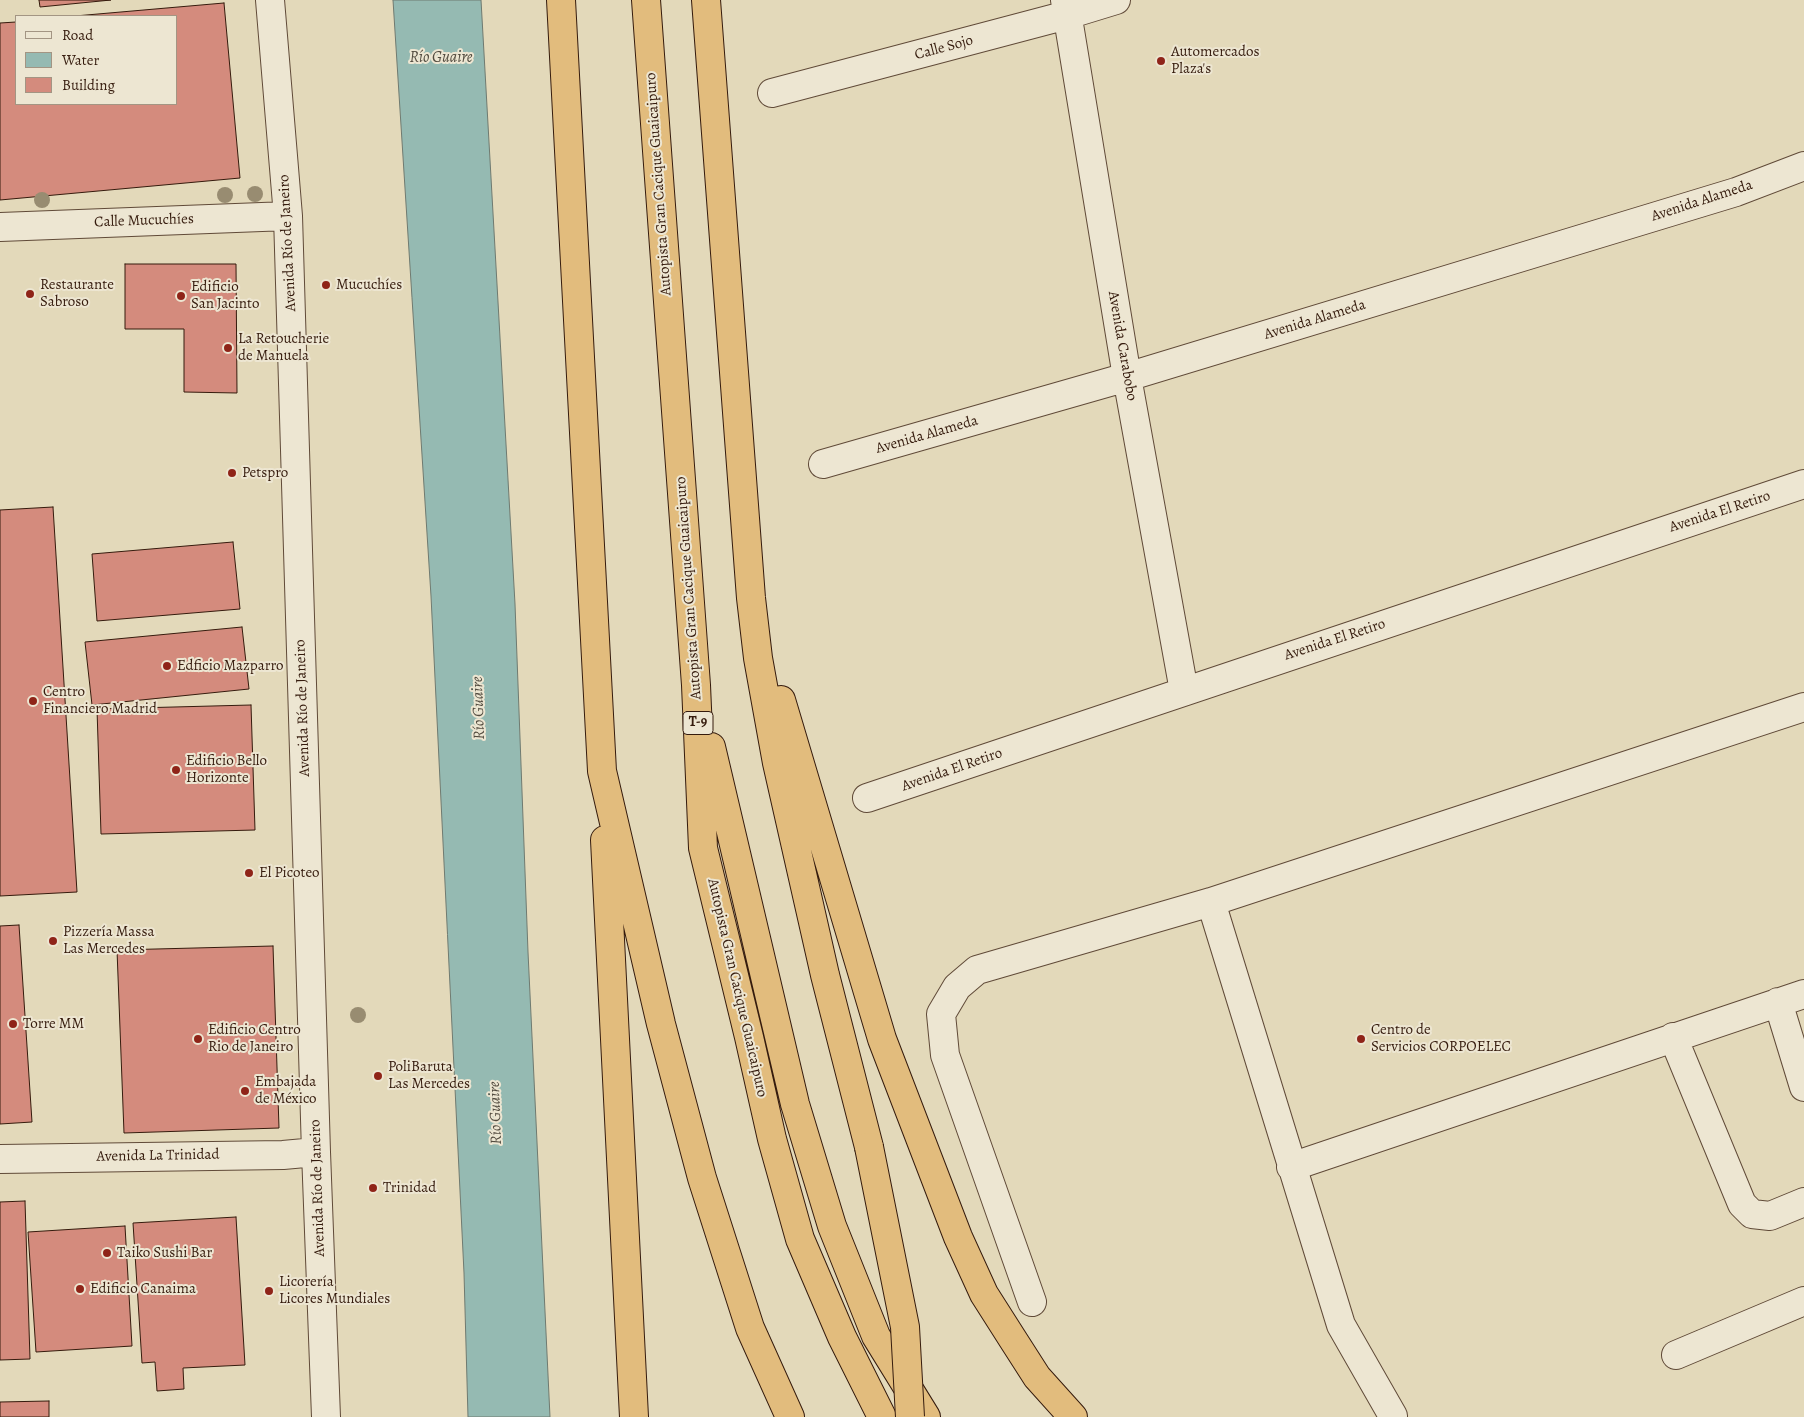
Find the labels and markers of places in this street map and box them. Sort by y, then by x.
place label: Automercados Plaza's [1171,43,1260,78]
marker: Automercados Plaza's [1155,55,1167,67]
place label: Restaurante Sabroso [40,276,114,311]
place label: Mucuchíes [336,276,402,294]
place label: Edificio San Jacinto [191,278,260,313]
marker: Mucuchíes [320,279,332,291]
marker: Restaurante Sabroso [24,288,36,300]
marker: Edificio San Jacinto [175,290,187,302]
place label: La Retoucherie de Manuela [238,330,329,365]
marker: La Retoucherie de Manuela [222,342,234,354]
place label: Petspro [242,464,288,482]
marker: Petspro [226,467,238,479]
place label: Edficio Mazparro [177,657,284,675]
marker: Edficio Mazparro [161,660,173,672]
place label: Centro Financiero Madrid [43,683,157,718]
marker: Centro Financiero Madrid [27,695,39,707]
place label: Edificio Bello Horizonte [186,752,267,787]
marker: Edificio Bello Horizonte [170,764,182,776]
place label: El Picoteo [259,864,320,882]
marker: El Picoteo [243,867,255,879]
place label: Pizzería Massa Las Mercedes [63,923,154,958]
marker: Pizzería Massa Las Mercedes [47,935,59,947]
place label: Torre MM [23,1015,84,1033]
marker: Torre MM [7,1018,19,1030]
place label: Edificio Centro Rio de Janeiro [208,1021,301,1056]
place label: Centro de Servicios CORPOELEC [1371,1021,1511,1056]
marker: Edificio Centro Rio de Janeiro [192,1033,204,1045]
marker: Centro de Servicios CORPOELEC [1355,1033,1367,1045]
place label: PoliBaruta Las Mercedes [388,1058,470,1093]
marker: PoliBaruta Las Mercedes [372,1070,384,1082]
place label: Embajada de México [255,1073,317,1108]
marker: Embajada de México [239,1085,251,1097]
place label: Trinidad [383,1179,436,1197]
marker: Trinidad [367,1182,379,1194]
place label: Taiko Sushi Bar [117,1244,212,1262]
marker: Taiko Sushi Bar [101,1247,113,1259]
place label: Licorería Licores Mundiales [279,1273,390,1308]
place label: Edificio Canaima [90,1280,196,1298]
marker: Edificio Canaima [74,1283,86,1295]
marker: Licorería Licores Mundiales [263,1285,275,1297]

